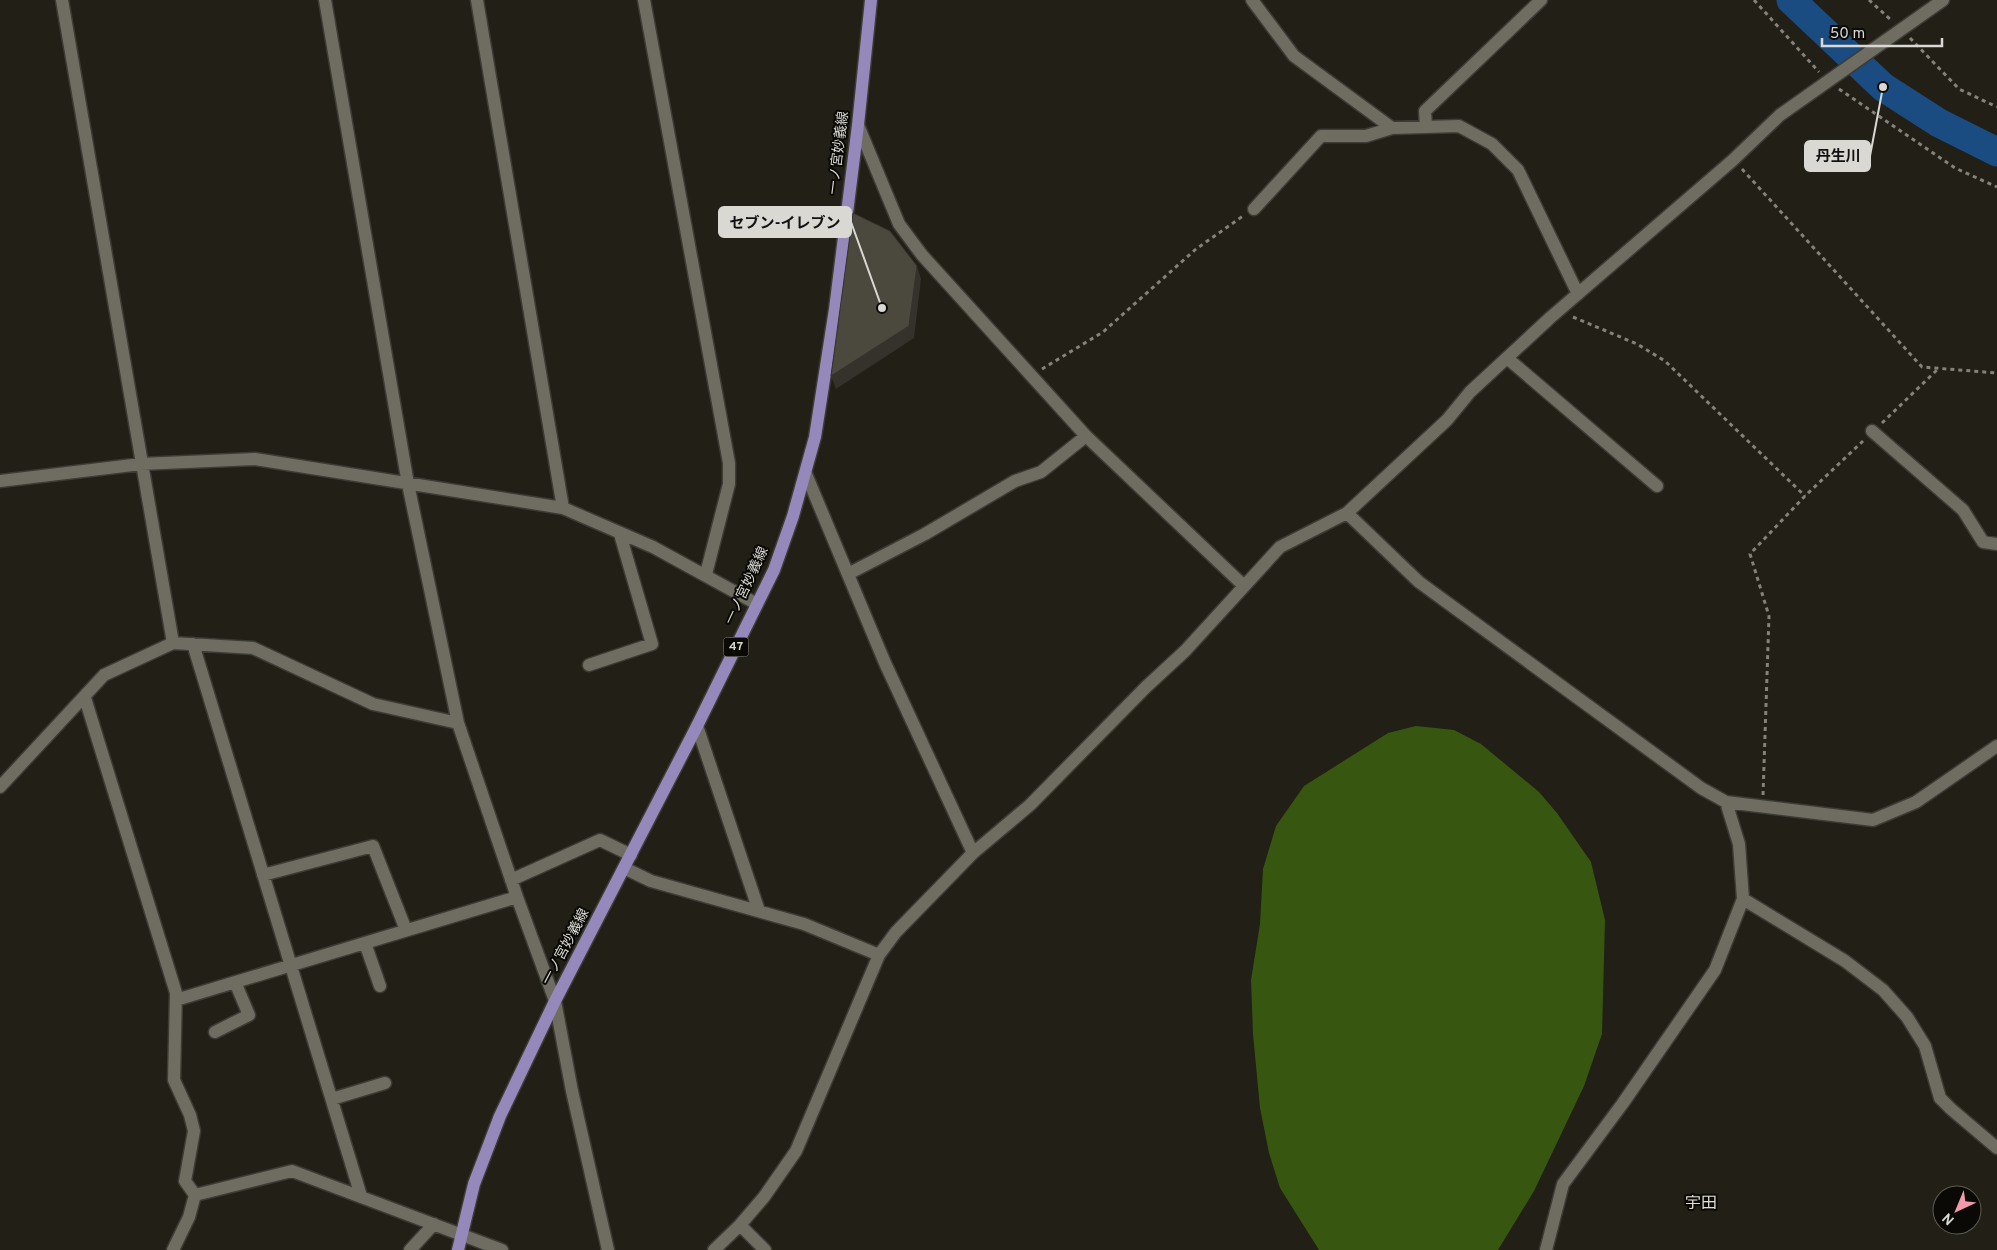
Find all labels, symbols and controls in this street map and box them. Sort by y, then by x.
scale bar [1822,15,1942,47]
text: 50 m [1830,25,1865,44]
street label: 一ノ宮妙義線 [825,110,853,196]
callout: 丹生川 [1805,141,1870,171]
text: 丹生川 [1815,148,1861,167]
callout: セブン-イレブン [719,207,851,237]
text: セブン-イレブン [729,214,841,234]
street label: 一ノ宮妙義線 [722,544,772,628]
road number: 47 [724,638,748,656]
street label: 一ノ宮妙義線 [539,906,593,988]
north arrow [1932,1185,1982,1235]
district label: 宇田 [1685,1194,1717,1214]
text: N [1939,1209,1959,1228]

